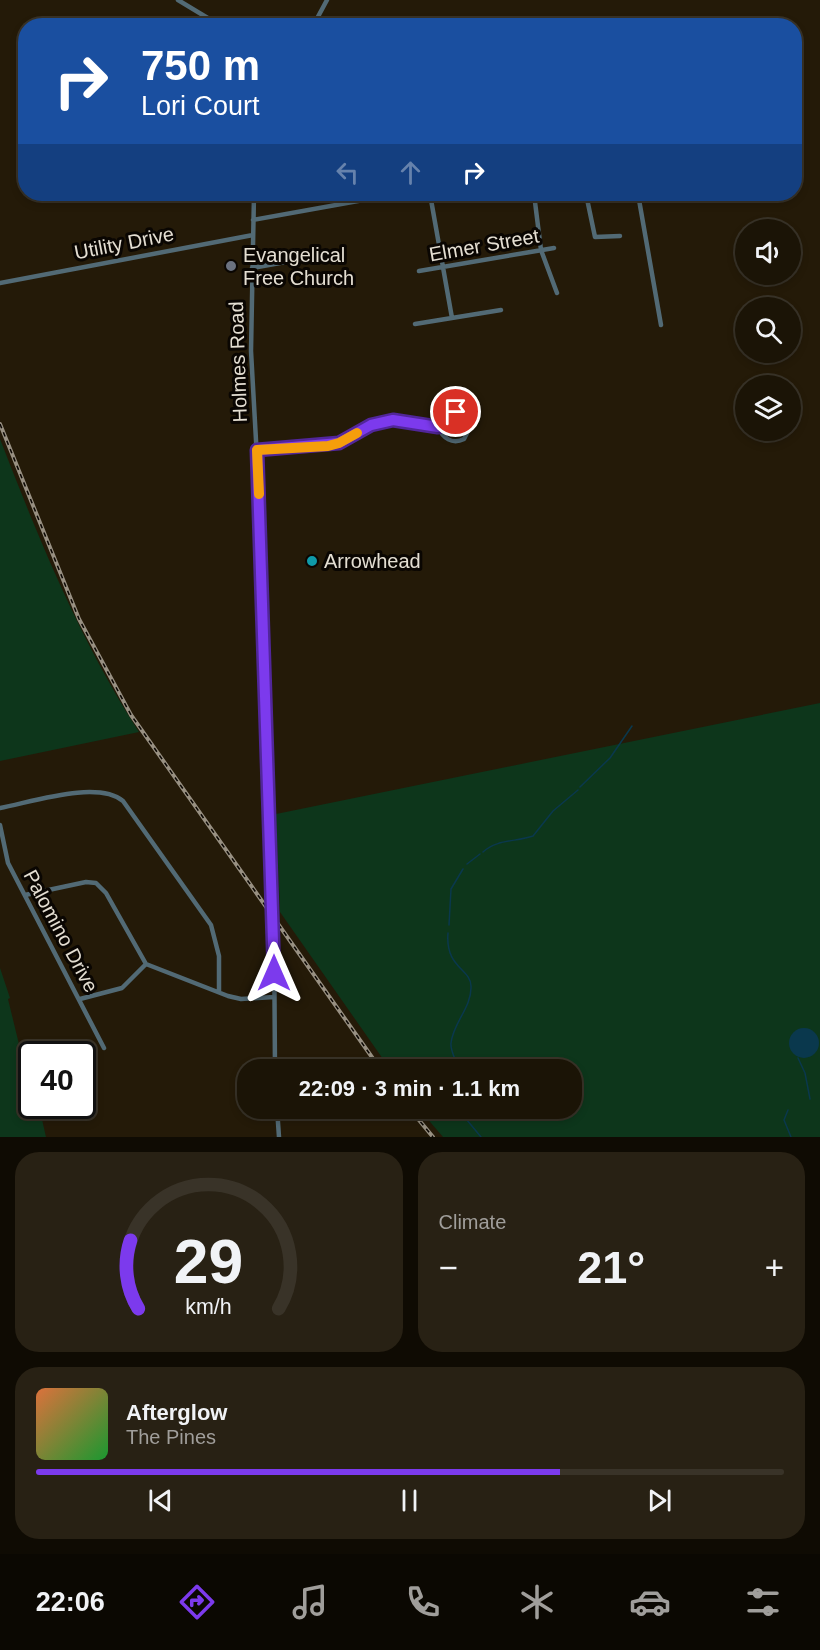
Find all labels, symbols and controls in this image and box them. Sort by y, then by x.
icon: right [42,42,120,120]
text: 750 m [141,42,260,89]
text: Lori Court [141,91,260,121]
icon: left [331,156,364,189]
icon: ahead [394,156,427,189]
icon: right [457,156,490,189]
map controls [735,219,801,441]
button: sound [735,219,801,285]
street label: Utility Drive [72,223,176,263]
street label: Elmer Street [427,224,541,265]
place label: Evangelical Free Church [243,244,354,289]
marker: Evangelical Free Church [224,259,238,273]
button: search [735,297,801,363]
street label: Holmes Road [225,301,251,423]
button: layers [735,375,801,441]
pin [430,386,481,437]
icon: arrive [439,395,472,428]
place label: Arrowhead [324,550,421,572]
marker: Arrowhead [305,554,319,568]
street label: Palomino Drive [19,866,103,996]
position arrow [242,941,306,1005]
speed limit sign: 40 [18,1041,96,1119]
text: 22:09 · 3 min · 1.1 km [299,1076,520,1101]
text: Climate [439,1211,506,1233]
text: 29 [174,1227,243,1296]
text: 21° [577,1242,645,1293]
text: − [439,1249,458,1286]
text: + [765,1249,784,1286]
text: km/h [186,1295,232,1319]
text: Afterglow [126,1400,227,1425]
text: The Pines [126,1426,216,1448]
icon: previous [144,1484,177,1517]
icon: pause [393,1484,426,1517]
icon: next [643,1484,676,1517]
icon: directions [176,1581,218,1623]
icon: music [289,1581,331,1623]
icon: phone [402,1581,444,1623]
icon: climate [516,1581,558,1623]
icon: car [629,1581,671,1623]
icon: filters [742,1581,784,1623]
text: 22:06 [36,1587,105,1617]

